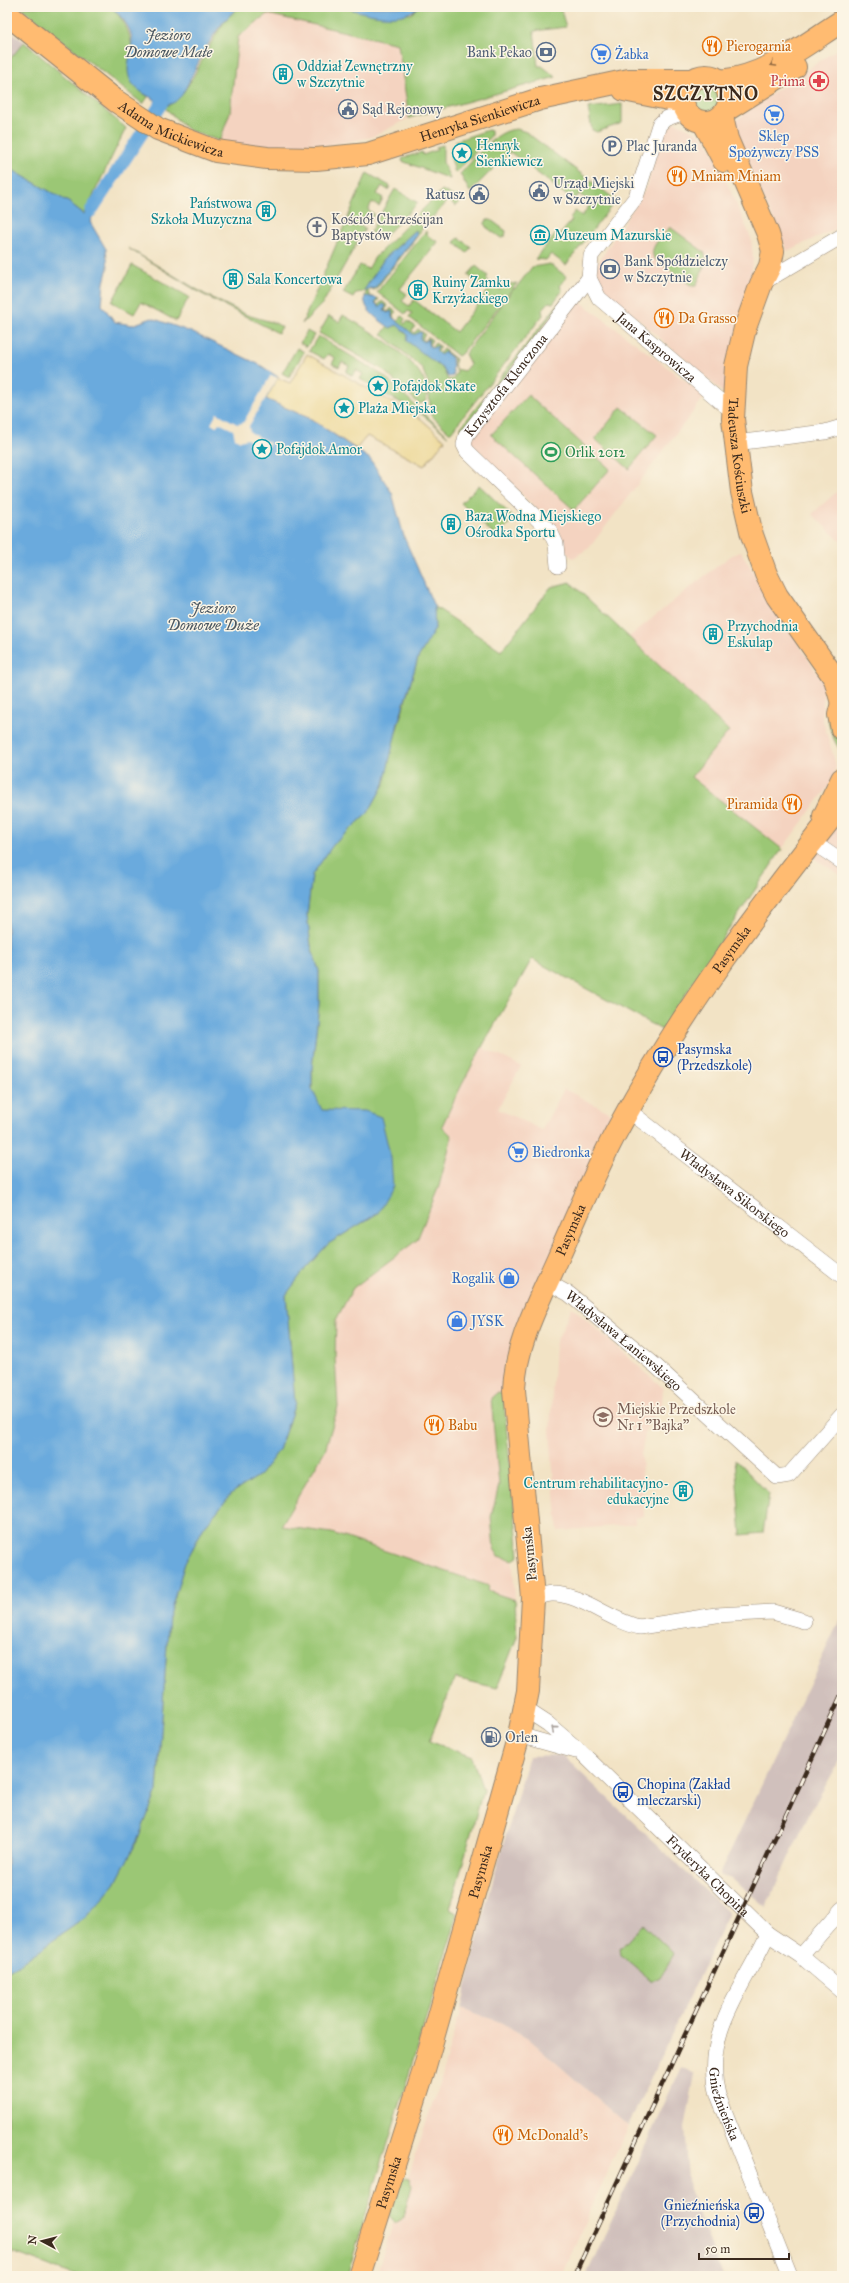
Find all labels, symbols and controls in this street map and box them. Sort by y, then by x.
water label: Jezioro Domowe Małe [124,26,213,61]
restaurant icon: Pierogarnia [701,35,723,57]
place label: Pierogarnia [726,38,791,55]
bank icon: Bank Pekao [535,41,557,63]
supermarket icon: Żabka [590,43,612,65]
place label: Bank Pekao [467,44,532,61]
place label: Żabka [615,45,649,63]
place label: Oddział Zewnętrzny w Szczytnie [297,58,413,91]
one-way arrow [770,59,777,66]
building icon: Oddział Zewnętrzny w Szczytnie [272,63,294,85]
pharmacy icon: Prima [808,70,830,92]
place label: Prima [770,73,805,90]
district label: SZCZYTNO [653,83,759,105]
street label: Henryka Sienkiewicza [418,92,542,146]
street label: Adama Mickiewicza [115,97,224,161]
public building icon: Sąd Rejonowy [337,98,359,120]
place label: Sąd Rejonowy [362,101,443,118]
supermarket icon: Sklep Spożywczy PSS [763,104,785,126]
place label: Sklep Spożywczy PSS [729,128,819,161]
parking icon: Plac Juranda [601,135,623,157]
place label: Henryk Sienkiewicz [476,137,543,170]
place label: Plac Juranda [626,138,697,156]
place icon: Henryk Sienkiewicz [451,142,473,164]
restaurant icon: Mniam Mniam [666,165,688,187]
place label: Mniam Mniam [691,168,781,185]
place label: Urząd Miejski w Szczytnie [553,175,634,208]
public building icon: Urząd Miejski w Szczytnie [528,180,550,202]
public building icon: Ratusz [468,183,490,205]
place label: Ratusz [425,186,466,203]
place label: Państwowa Szkoła Muzyczna [151,195,252,228]
building icon: Państwowa Szkoła Muzyczna [255,200,277,222]
place label: Kościół Chrześcijan Baptystów [331,211,444,244]
church icon: Kościół Chrześcijan Baptystów [306,216,328,238]
museum icon: Muzeum Mazurskie [529,224,551,246]
place label: Muzeum Mazurskie [554,227,671,244]
place label: Bank Spółdzielczy w Szczytnie [624,253,728,286]
bank icon: Bank Spółdzielczy w Szczytnie [599,258,621,280]
building icon: Sala Koncertowa [222,268,244,290]
place label: Sala Koncertowa [247,271,342,288]
place label: Ruiny Zamku Krzyżackiego [432,274,511,307]
building icon: Ruiny Zamku Krzyżackiego [407,279,429,301]
street label: Jana Kasprowicza [611,307,700,386]
restaurant icon: Da Grasso [653,307,675,329]
place label: Da Grasso [678,310,737,327]
street label: Krzysztofa Klenczona [461,331,551,440]
place icon: Pofajdok Skate [367,375,389,397]
place label: Pofajdok Skate [392,378,476,395]
place icon: Plaża Miejska [333,397,355,419]
street label: Tadeusza Kościuszki [724,397,755,515]
place label: Plaża Miejska [358,400,436,417]
place icon: Pofajdok Amor [251,438,273,460]
place label: Pofajdok Amor [276,441,363,458]
sports icon: Orlik 2012 [540,441,562,463]
place label: Orlik 2012 [565,444,625,461]
place label: Baza Wodna Miejskiego Ośrodka Sportu [465,508,601,541]
building icon: Baza Wodna Miejskiego Ośrodka Sportu [440,513,462,535]
water label: Jezioro Domowe Duże [167,599,259,634]
place label: Przychodnia Eskulap [727,618,798,651]
building icon: Przychodnia Eskulap [702,623,724,645]
restaurant icon: Piramida [781,793,803,815]
place label: Piramida [726,796,778,813]
street label: Pasymska [709,922,755,977]
place label: Pasymska (Przedszkole) [677,1041,752,1075]
bus stop icon: Pasymska (Przedszkole) [652,1046,674,1068]
supermarket icon: Biedronka [507,1141,529,1163]
place label: Biedronka [532,1144,590,1161]
street label: Władysława Sikorskiego [676,1145,793,1241]
street label: Pasymska [552,1202,590,1259]
shop icon: Rogalik [498,1267,520,1289]
place label: Rogalik [452,1270,495,1287]
street label: Władysława Łaniewskiego [562,1287,685,1395]
shop icon: JYSK [446,1310,468,1332]
place label: JYSK [469,1313,505,1331]
place label: Miejskie Przedszkole Nr 1 "Bajka" [617,1401,736,1434]
school or university icon: Miejskie Przedszkole Nr 1 "Bajka" [592,1406,614,1428]
restaurant icon: Babu [423,1414,445,1436]
place label: Babu [448,1417,478,1434]
place label: Centrum rehabilitacyjno- edukacyjne [524,1475,669,1508]
building icon: Centrum rehabilitacyjno- edukacyjne [672,1480,694,1502]
street label: Pasymska [518,1526,541,1582]
fuel station icon: Orlen [480,1726,502,1748]
one-way arrow [551,1726,559,1733]
place label: Orlen [505,1729,538,1746]
place label: Chopina (Zakład mleczarski) [637,1776,730,1810]
bus stop icon: Chopina (Zakład mleczarski) [612,1781,634,1803]
street label: Fryderyka Chopina [663,1832,753,1920]
street label: Pasymska [465,1843,496,1901]
street label: Gnieźnieńska [705,2067,743,2143]
restaurant icon: McDonald's [492,2124,514,2146]
place label: McDonald's [517,2127,588,2144]
street label: Pasymska [373,2154,405,2211]
place label: Gnieźnieńska (Przychodnia) [661,2197,740,2231]
bus stop icon: Gnieźnieńska (Przychodnia) [743,2202,765,2224]
north arrow [22,2221,62,2261]
text: N [26,2234,40,2245]
scale bar [699,2235,789,2261]
text: 50 m [705,2242,730,2256]

